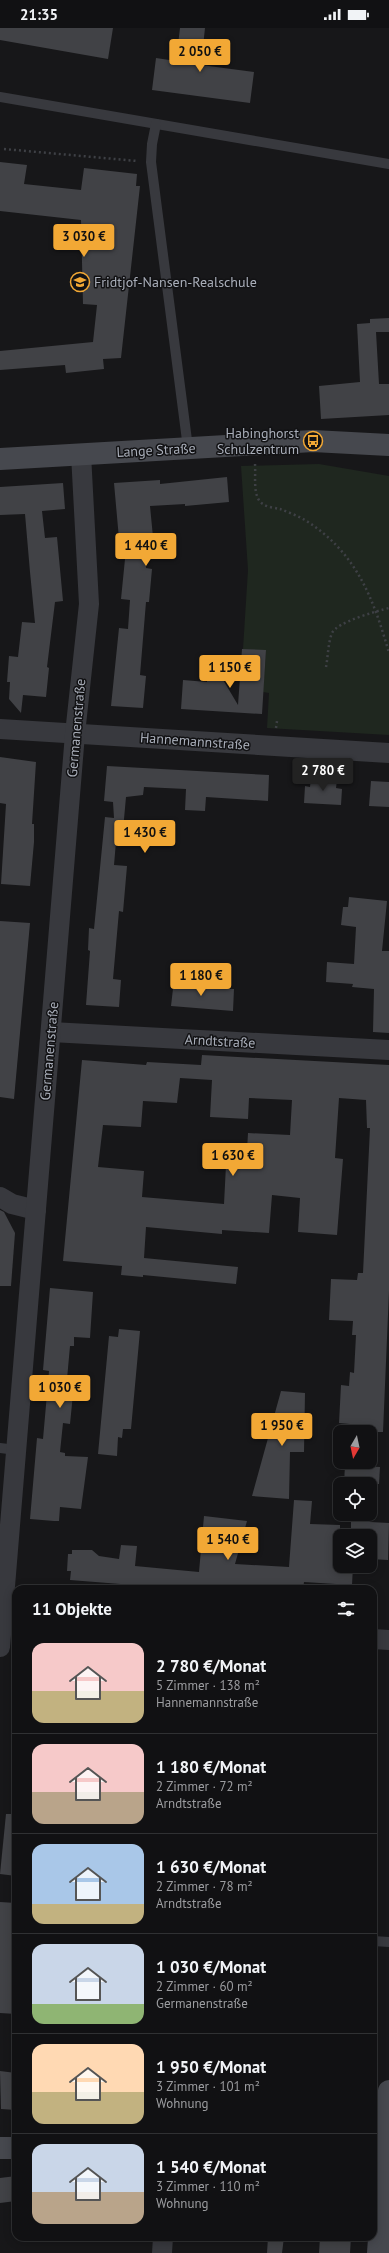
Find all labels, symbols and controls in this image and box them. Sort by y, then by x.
text: 21:35 [20,5,58,24]
pin: 2 050 € [163,39,237,73]
text: 2 050 € [178,43,222,60]
pin: 3 030 € [47,224,121,258]
text: 3 030 € [62,228,106,245]
school or university icon: Fridtjof-Nansen-Realschule [69,271,91,293]
place label: Fridtjof-Nansen-Realschule [94,273,257,291]
place label: Habinghorst Schulzentrum [217,424,299,458]
bus stop icon: Habinghorst Schulzentrum [302,430,324,452]
street label: Lange Straße [116,439,196,461]
pin: 1 440 € [109,533,183,567]
text: 1 440 € [124,537,168,554]
pin: 1 150 € [193,655,267,689]
text: 1 150 € [208,659,252,676]
street label: Germanenstraße [63,678,89,778]
street label: Hannemannstraße [139,728,251,754]
pin: 2 780 € [286,758,360,792]
text: 2 780 € [301,762,345,779]
pin: 1 430 € [108,820,182,854]
text: 1 430 € [123,824,167,841]
pin: 1 180 € [164,963,238,997]
text: 1 180 € [179,967,223,984]
street label: Germanenstraße [36,1001,62,1101]
street label: Arndtstraße [184,1030,256,1052]
pin: 1 630 € [196,1143,270,1177]
text: 1 630 € [211,1147,255,1164]
pin: 1 030 € [23,1375,97,1409]
text: 1 030 € [38,1379,82,1396]
pin: 1 950 € [245,1413,319,1447]
text: 1 950 € [260,1417,304,1434]
north arrow [333,1425,377,1469]
map controls [333,1425,377,1573]
button: locate [333,1477,377,1521]
pin: 1 540 € [191,1527,265,1561]
button: layers [333,1529,377,1573]
text: 1 540 € [206,1531,250,1548]
text: 11 Objekte [32,1598,112,1620]
icon: filters [335,1598,357,1620]
text: 2 780 €/Monat [156,1655,266,1677]
icon: home [64,1659,112,1707]
text: 5 Zimmer · 138 m² [156,1677,260,1694]
text: Hannemannstraße [156,1694,258,1711]
text: 1 180 €/Monat [156,1756,266,1778]
icon: home [64,1760,112,1808]
text: 2 Zimmer · 72 m² [156,1778,253,1795]
text: Arndtstraße [156,1795,222,1812]
text: 1 630 €/Monat [156,1856,266,1878]
icon: home [64,1860,112,1908]
text: 2 Zimmer · 78 m² [156,1878,253,1895]
text: Arndtstraße [156,1895,222,1912]
text: 1 030 €/Monat [156,1956,266,1978]
icon: home [64,1960,112,2008]
text: 2 Zimmer · 60 m² [156,1978,253,1995]
text: Germanenstraße [156,1995,248,2012]
text: 1 950 €/Monat [156,2056,266,2078]
icon: home [64,2060,112,2108]
text: 3 Zimmer · 101 m² [156,2078,260,2095]
text: Wohnung [156,2095,209,2112]
text: 1 540 €/Monat [156,2156,266,2178]
icon: home [64,2160,112,2208]
text: 3 Zimmer · 110 m² [156,2178,260,2195]
text: Wohnung [156,2195,209,2212]

